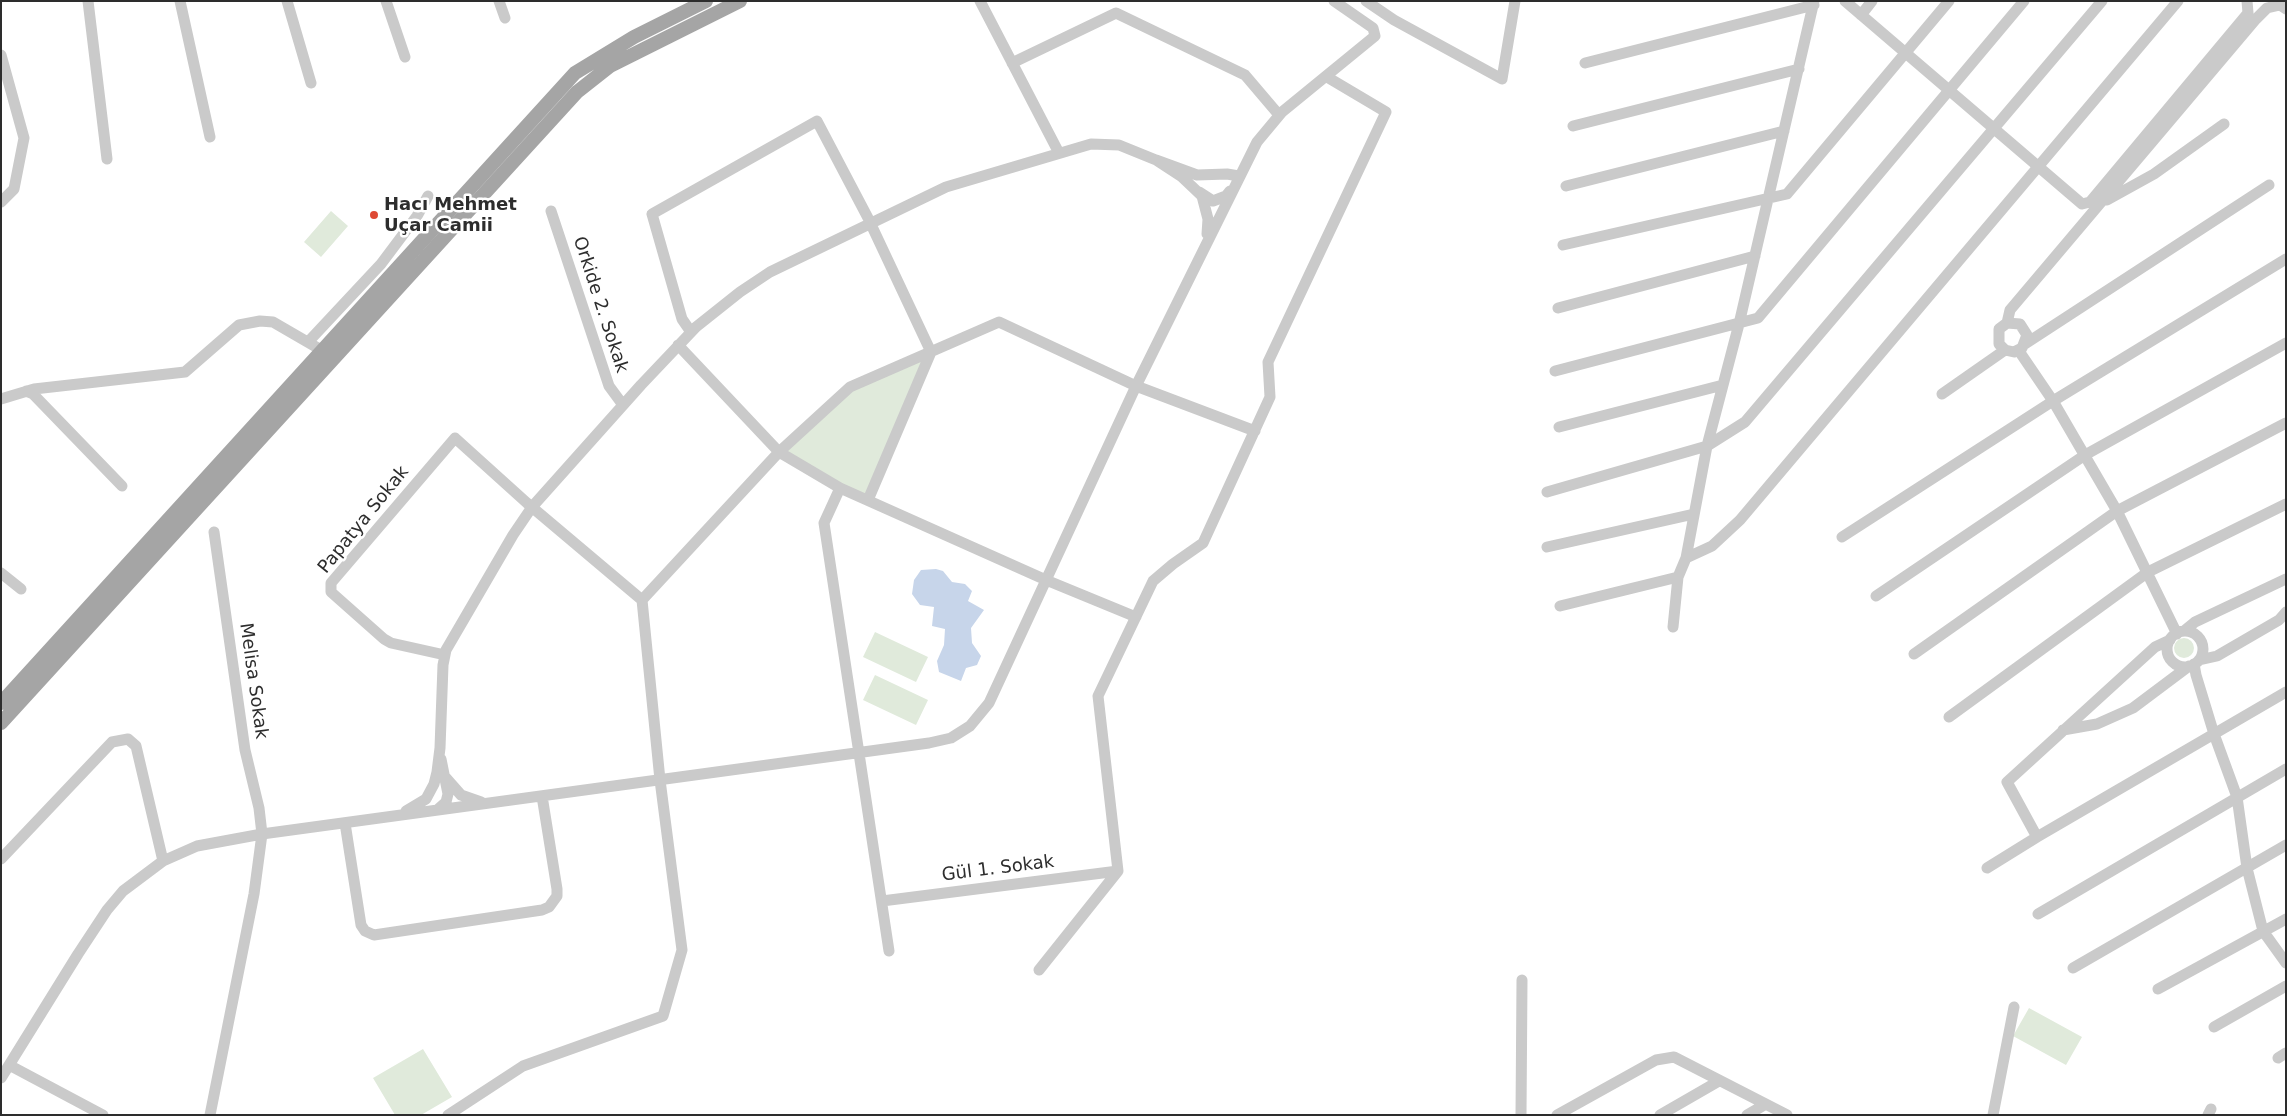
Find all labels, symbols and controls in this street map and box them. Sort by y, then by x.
place label: Hacı Mehmet Uçar Camii [384,194,517,236]
marker: Hacı Mehmet Uçar Camii [368,209,380,221]
street label: Orkide 2. Sokak [568,234,632,376]
street label: Papatya Sokak [314,462,414,578]
street label: Melisa Sokak [234,622,272,740]
street label: Gül 1. Sokak [941,851,1055,887]

